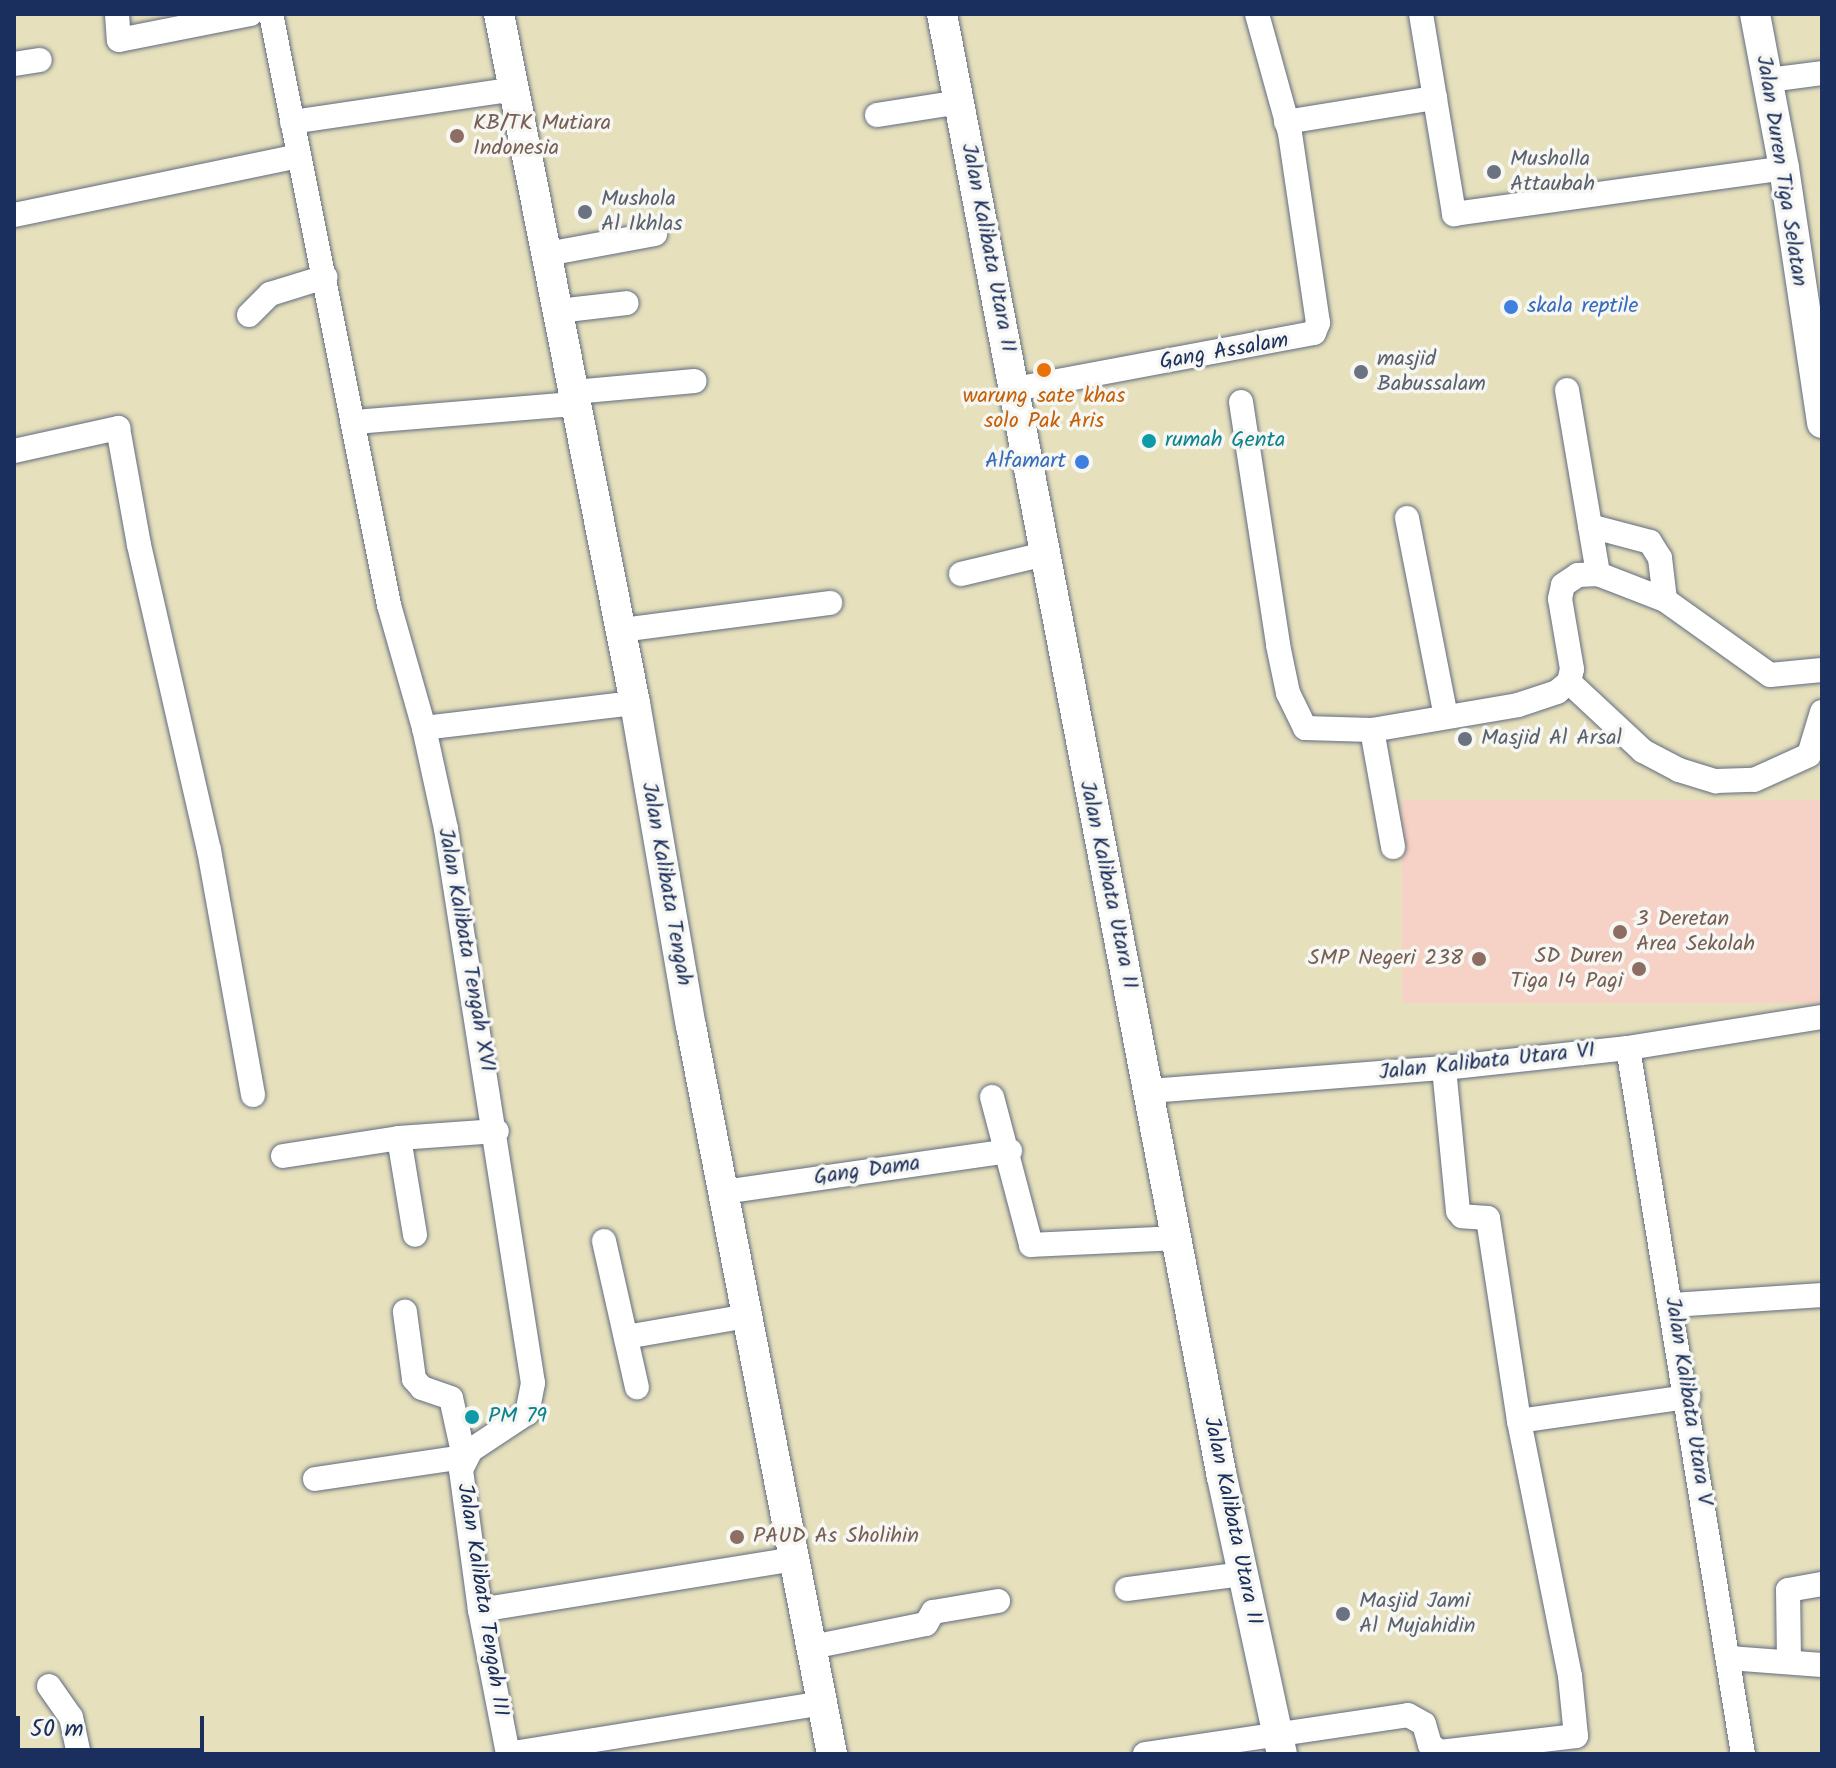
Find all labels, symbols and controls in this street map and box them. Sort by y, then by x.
street label: Jalan Duren Tiga Selatan [1750,53,1812,289]
place label: KB/TK Mutiara Indonesia [473,110,611,162]
marker: KB/TK Mutiara Indonesia [448,127,466,145]
street label: Jalan Kalibata Utara II [955,141,1021,355]
place label: Musholla Attaubah [1510,146,1595,198]
marker: Musholla Attaubah [1485,163,1503,181]
place label: Mushola Al Ikhlas [601,186,683,238]
marker: Mushola Al Ikhlas [576,203,594,221]
place label: skala reptile [1527,294,1638,320]
marker: skala reptile [1502,298,1520,316]
street label: Gang Assalam [1157,328,1291,376]
place label: masjid Babussalam [1377,346,1486,398]
marker: warung sate khas solo Pak Aris [1035,361,1053,379]
marker: masjid Babussalam [1352,363,1370,381]
place label: warung sate khas solo Pak Aris [963,383,1125,434]
place label: rumah Genta [1165,428,1285,454]
marker: rumah Genta [1140,432,1158,450]
place label: Alfamart [985,449,1066,475]
marker: Alfamart [1073,453,1091,471]
place label: Masjid Al Arsal [1481,726,1622,752]
marker: Masjid Al Arsal [1456,730,1474,748]
street label: Jalan Kalibata Utara II [1073,778,1143,992]
street label: Jalan Kalibata Tengah [635,780,697,988]
street label: Jalan Kalibata Tengah XVI [432,826,500,1074]
place label: 3 Deretan Area Sekolah [1636,906,1755,958]
marker: 3 Deretan Area Sekolah [1611,923,1629,941]
place label: SD Duren Tiga 14 Pagi [1511,943,1623,994]
place label: SMP Negeri 238 [1308,946,1463,972]
marker: SMP Negeri 238 [1470,950,1488,968]
marker: SD Duren Tiga 14 Pagi [1630,960,1648,978]
street label: Jalan Kalibata Utara VI [1378,1038,1596,1086]
street label: Gang Dama [812,1150,922,1192]
street label: Jalan Kalibata Utara V [1659,1295,1717,1507]
place label: PM 79 [488,1404,547,1430]
marker: PM 79 [463,1408,481,1426]
street label: Jalan Kalibata Utara II [1197,1414,1267,1628]
street label: Jalan Kalibata Tengah III [451,1482,513,1718]
place label: PAUD As Sholihin [753,1524,919,1550]
marker: PAUD As Sholihin [728,1528,746,1546]
place label: Masjid Jami Al Mujahidin [1359,1588,1475,1640]
marker: Masjid Jami Al Mujahidin [1334,1605,1352,1623]
scale bar [20,1700,208,1750]
text: 50 m [30,1710,84,1749]

